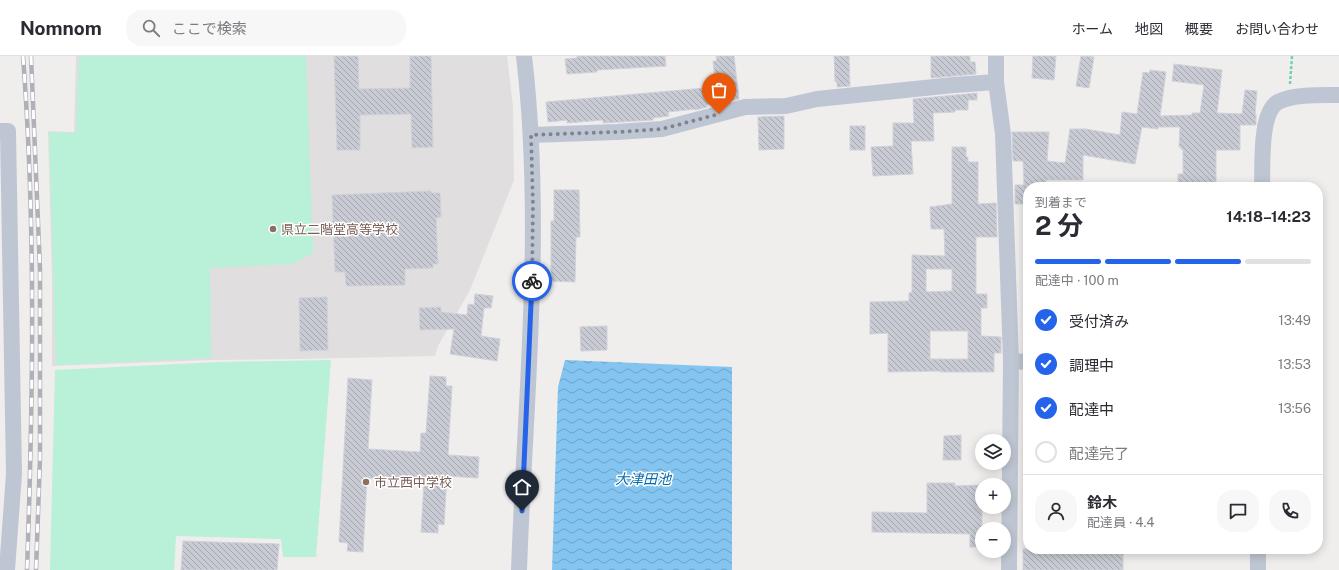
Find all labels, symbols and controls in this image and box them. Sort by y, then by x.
search box [126,10,406,46]
text: Nomnom [20,17,102,39]
icon: search [140,17,162,39]
text: ここで検索 [172,20,247,37]
text: ホーム [1071,21,1113,37]
text: 地図 [1135,21,1163,37]
text: 概要 [1185,21,1213,37]
text: お問い合わせ [1235,21,1319,37]
pin [702,73,736,114]
icon: bag [708,79,730,101]
text: 到着まで [1035,195,1087,210]
text: 14:18–14:23 [1226,208,1311,225]
text: 2 分 [1035,210,1083,241]
place label: 県立二階堂高等学校 [281,222,398,237]
marker: 県立二階堂高等学校 [268,224,278,234]
courier [512,261,552,301]
icon: bike [521,270,543,292]
text: 配達中 · 100 m [1035,273,1119,288]
icon: check [1035,309,1057,331]
text: 受付済み [1069,313,1129,330]
text: 13:49 [1278,313,1311,328]
icon: check [1035,353,1057,375]
text: 調理中 [1069,357,1114,374]
text: 13:53 [1278,357,1311,372]
icon: check [1035,397,1057,419]
text: 配達中 [1069,401,1114,418]
text: 13:56 [1278,401,1311,416]
map controls [975,434,1011,558]
button: layers [975,434,1011,470]
text: 配達完了 [1069,445,1129,462]
pin [505,470,539,511]
water label: 大津田池 [615,471,673,487]
place label: 市立西中学校 [374,475,452,490]
icon: home [511,476,533,498]
marker: 市立西中学校 [361,477,371,487]
button: + [975,478,1011,514]
button: person [1035,490,1077,532]
button: chat [1217,490,1259,532]
button: phone [1269,490,1311,532]
text: 鈴木 [1087,494,1117,511]
text: 配達員 · 4.4 [1087,515,1154,530]
button: − [975,522,1011,558]

